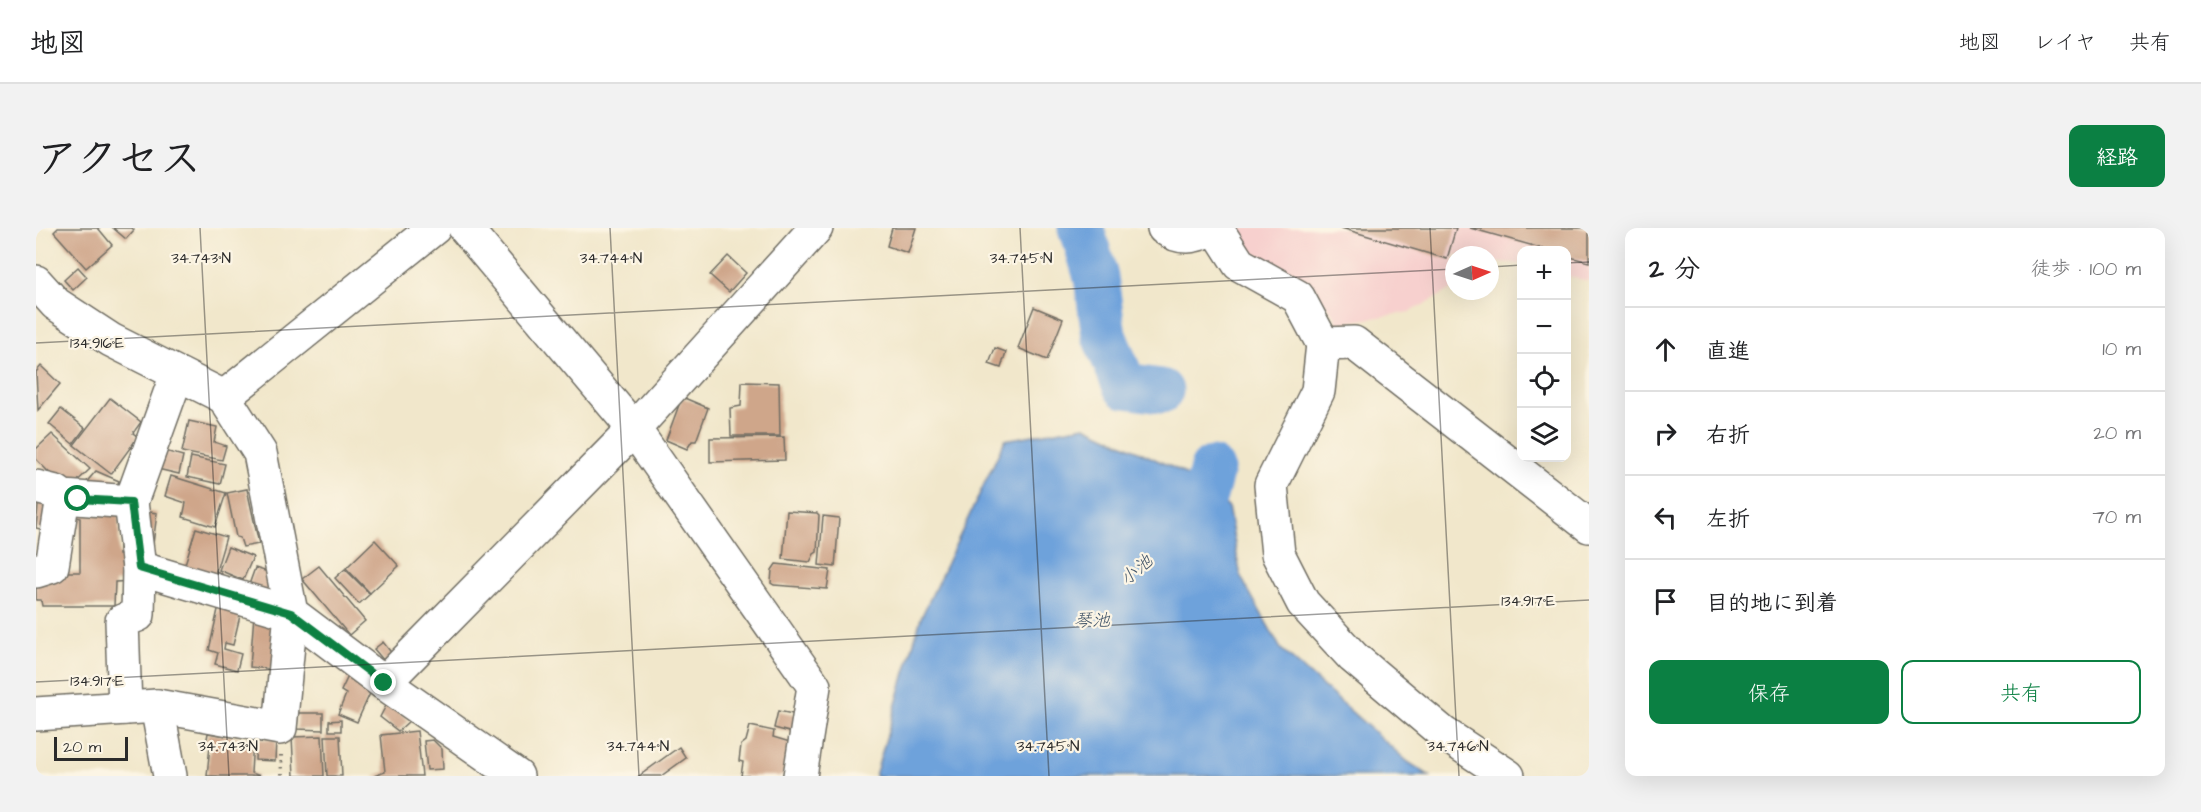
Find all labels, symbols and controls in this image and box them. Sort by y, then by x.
text: 地図 [30,24,86,63]
text: 地図 [1959,28,2001,57]
text: レイヤ [2034,28,2096,57]
text: 共有 [2129,28,2171,57]
button: 経路 [2069,125,2165,187]
text: アクセス [36,131,201,189]
north arrow [1445,246,1499,300]
map controls [1517,246,1571,462]
button: + [1517,246,1571,300]
text: 34.743°N [171,248,231,269]
text: 34.744°N [580,248,642,269]
text: 34.745°N [990,248,1052,269]
text: 2 分 [1649,251,1700,287]
text: 徒歩 · 100 m [2031,255,2141,283]
button: − [1517,300,1571,354]
text: 134.916°E [70,333,124,354]
icon: ahead [1649,333,1682,366]
text: 10 m [2102,335,2141,363]
text: 直進 [1706,336,1750,367]
button: locate [1517,354,1571,408]
button: layers [1517,408,1571,462]
icon: right [1649,417,1682,450]
text: 20 m [2093,419,2141,447]
text: 右折 [1706,420,1750,451]
route start [64,485,90,511]
icon: left [1649,501,1682,534]
text: 70 m [2093,503,2141,531]
text: 左折 [1706,504,1750,535]
water label: 小池 [1115,548,1159,592]
icon: arrive [1649,585,1682,618]
text: 目的地に到着 [1706,588,1838,619]
text: 134.917°E [1501,591,1555,612]
water label: 琴池 [1074,608,1111,633]
button: 保存 [1649,660,1889,724]
button: 共有 [1901,660,2141,724]
route end [370,669,396,695]
text: 134.917°E [70,671,124,692]
scale bar [54,734,128,762]
text: 20 m [63,736,101,758]
text: 34.743°N [198,736,258,757]
text: 34.744°N [607,736,669,757]
text: 34.745°N [1017,736,1079,757]
text: 34.746°N [1427,736,1489,757]

